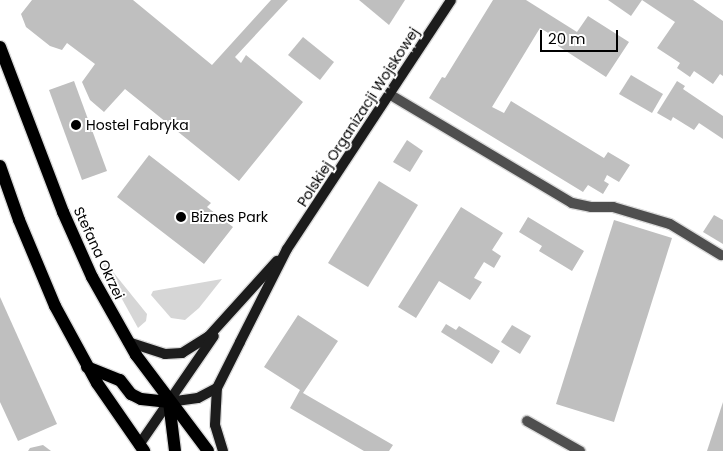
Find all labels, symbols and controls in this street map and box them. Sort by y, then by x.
scale bar [543,20,620,52]
street label: Polskiej Organizacji Wojskowej [294,24,422,210]
text: 20 m [548,28,586,49]
place label: Hostel Fabryka [86,117,189,133]
marker: Hostel Fabryka [70,119,82,131]
street label: Stefana Okrzei [70,204,128,302]
place label: Biznes Park [191,209,268,225]
marker: Biznes Park [175,211,187,223]

